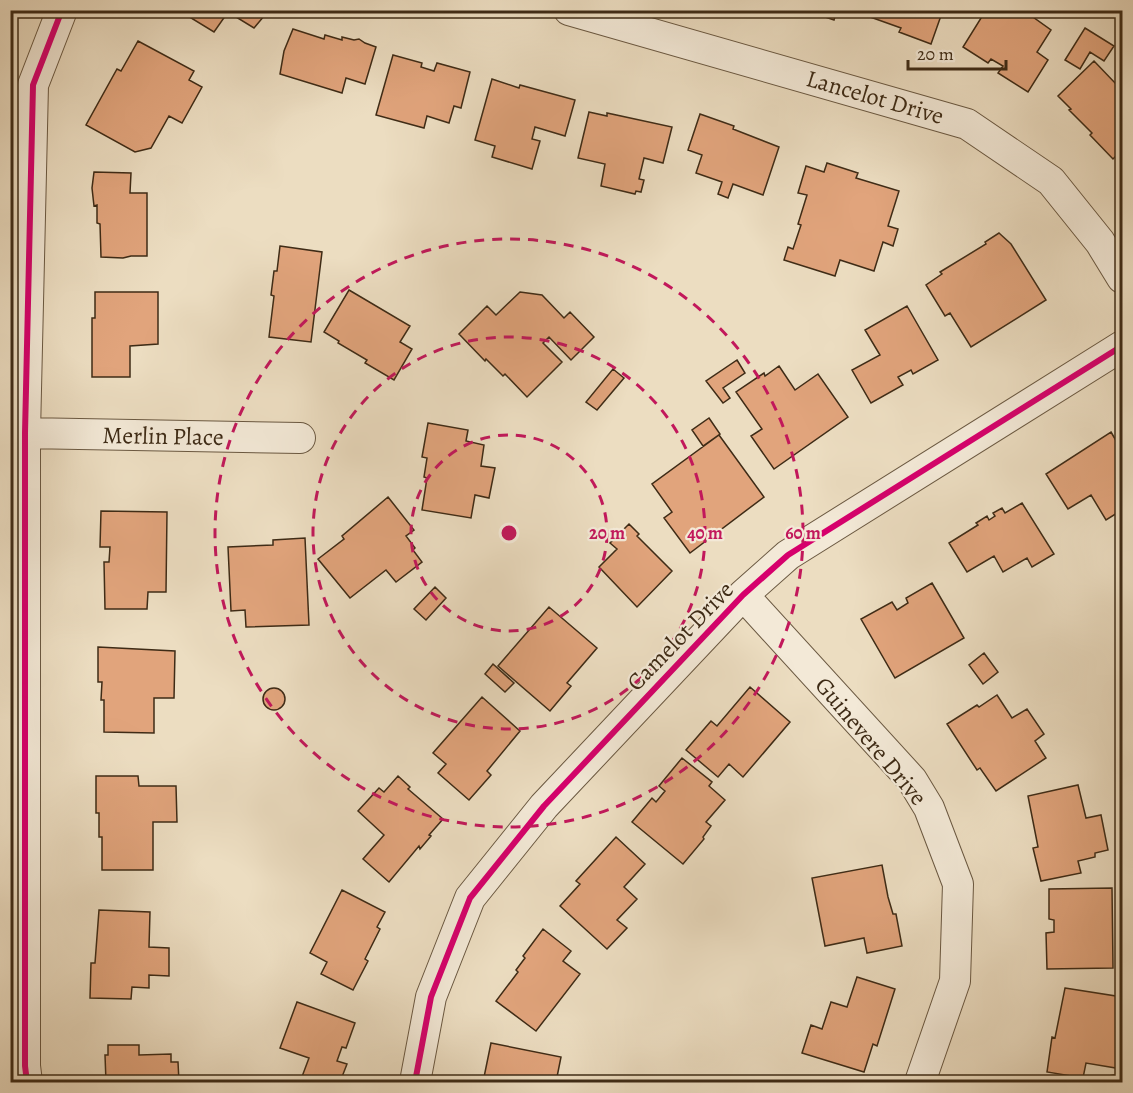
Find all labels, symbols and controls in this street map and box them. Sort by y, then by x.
scale bar [908,33,1006,71]
text: 20 m [917,42,954,66]
street label: Lancelot Drive [803,62,947,132]
street label: Merlin Place [102,419,224,453]
text: 20 m [589,521,625,545]
text: 40 m [687,521,723,545]
text: 60 m [785,521,821,545]
centre of rings [499,523,519,543]
street label: Camelot Drive [619,574,741,698]
street label: Guinevere Drive [808,670,934,812]

